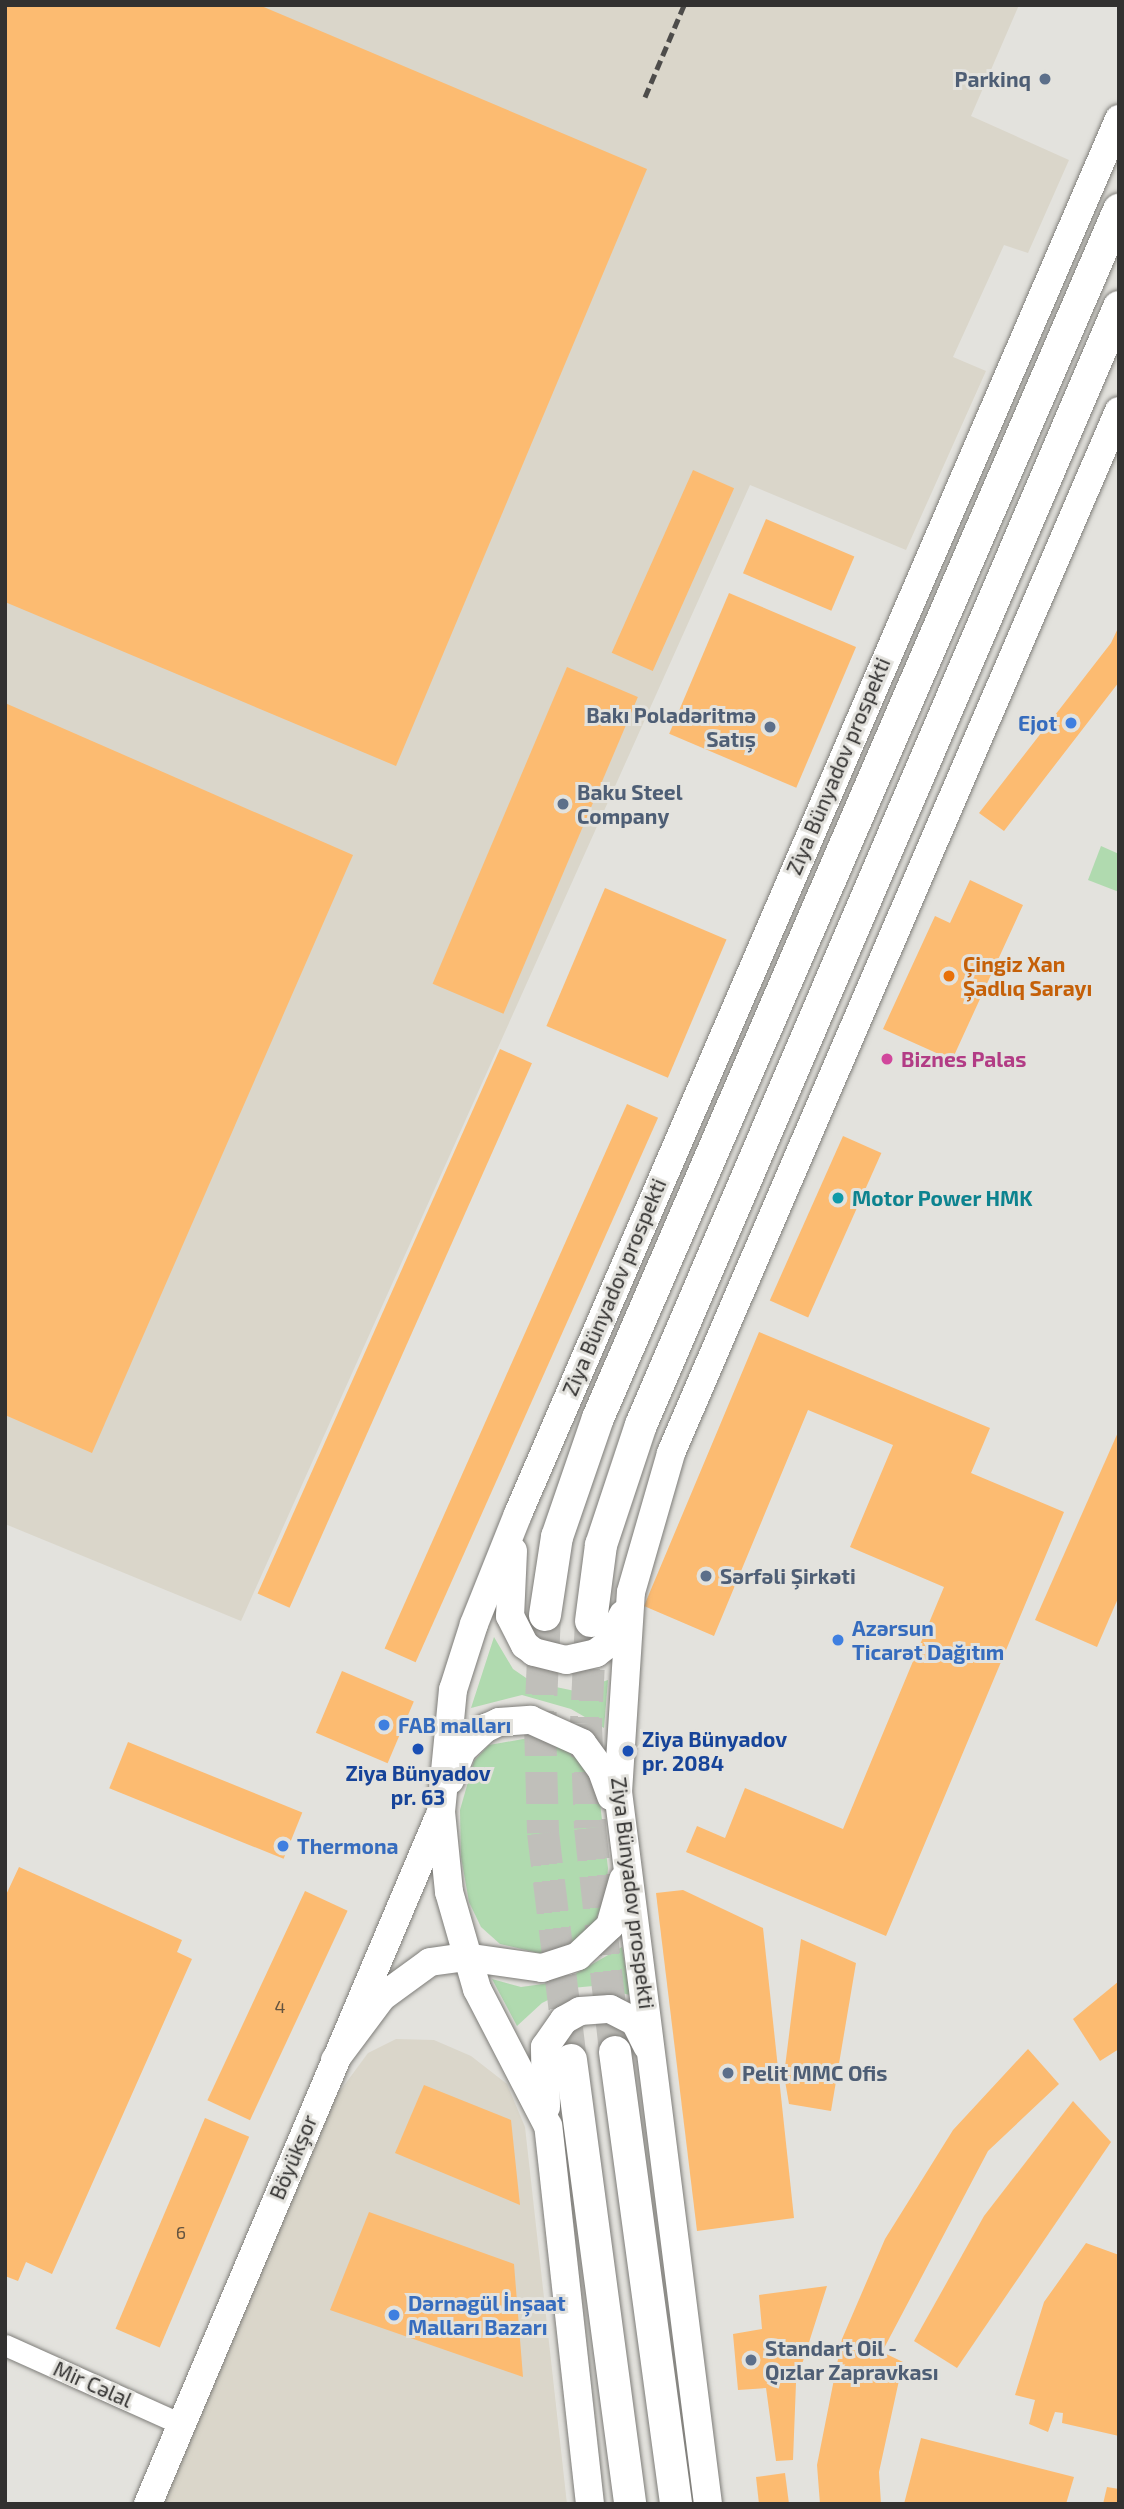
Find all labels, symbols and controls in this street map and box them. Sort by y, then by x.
place label: Parkinq [955,66,1031,92]
marker: Parkinq [1037,71,1053,87]
street label: Ziya Bünyadov prospekti [781,653,895,879]
place label: Bakı Poladəritmə Satış [586,702,756,752]
place label: Ejot [1018,710,1057,736]
marker: Ejot [1063,715,1079,731]
marker: Bakı Poladəritmə Satış [762,719,778,735]
place label: Baku Steel Company [577,779,683,829]
marker: Baku Steel Company [555,796,571,812]
place label: Çingiz Xan Şadlıq Sarayı [963,951,1092,1001]
marker: Çingiz Xan Şadlıq Sarayı [941,968,957,984]
place label: Biznes Palas [901,1046,1026,1072]
marker: Biznes Palas [879,1051,895,1067]
street label: Ziya Bünyadov prospekti [557,1174,671,1400]
place label: Motor Power HMK [852,1185,1033,1211]
marker: Motor Power HMK [830,1190,846,1206]
place label: Sərfəli Şirkəti [720,1563,856,1589]
marker: Sərfəli Şirkəti [698,1568,714,1584]
place label: Azərsun Ticarət Dağıtım [852,1615,1004,1665]
marker: Azərsun Ticarət Dağıtım [830,1632,846,1648]
place label: FAB malları [398,1712,511,1738]
marker: FAB malları [376,1717,392,1733]
place label: Ziya Bünyadov pr. 2084 [642,1726,787,1776]
marker: Ziya Bünyadov pr. 63 [410,1741,426,1757]
marker: Ziya Bünyadov pr. 2084 [620,1743,636,1759]
place label: Ziya Bünyadov pr. 63 [345,1760,491,1810]
street label: Ziya Bünyadov prospekti [606,1775,660,2011]
place label: Thermona [297,1833,399,1859]
marker: Thermona [275,1838,291,1854]
house number: 4 [274,1995,286,2017]
place label: Pelit MMC Ofis [742,2060,888,2086]
marker: Pelit MMC Ofis [720,2065,736,2081]
street label: Böyükşor [264,2111,322,2203]
house number: 6 [176,2221,186,2243]
place label: Dərnəgül İnşaat Malları Bazarı [408,2290,566,2340]
marker: Dərnəgül İnşaat Malları Bazarı [386,2307,402,2323]
place label: Standart Oil - Qızlar Zapravkası [765,2335,939,2385]
marker: Standart Oil - Qızlar Zapravkası [743,2352,759,2368]
street label: Mir Cəlal [50,2355,136,2413]

